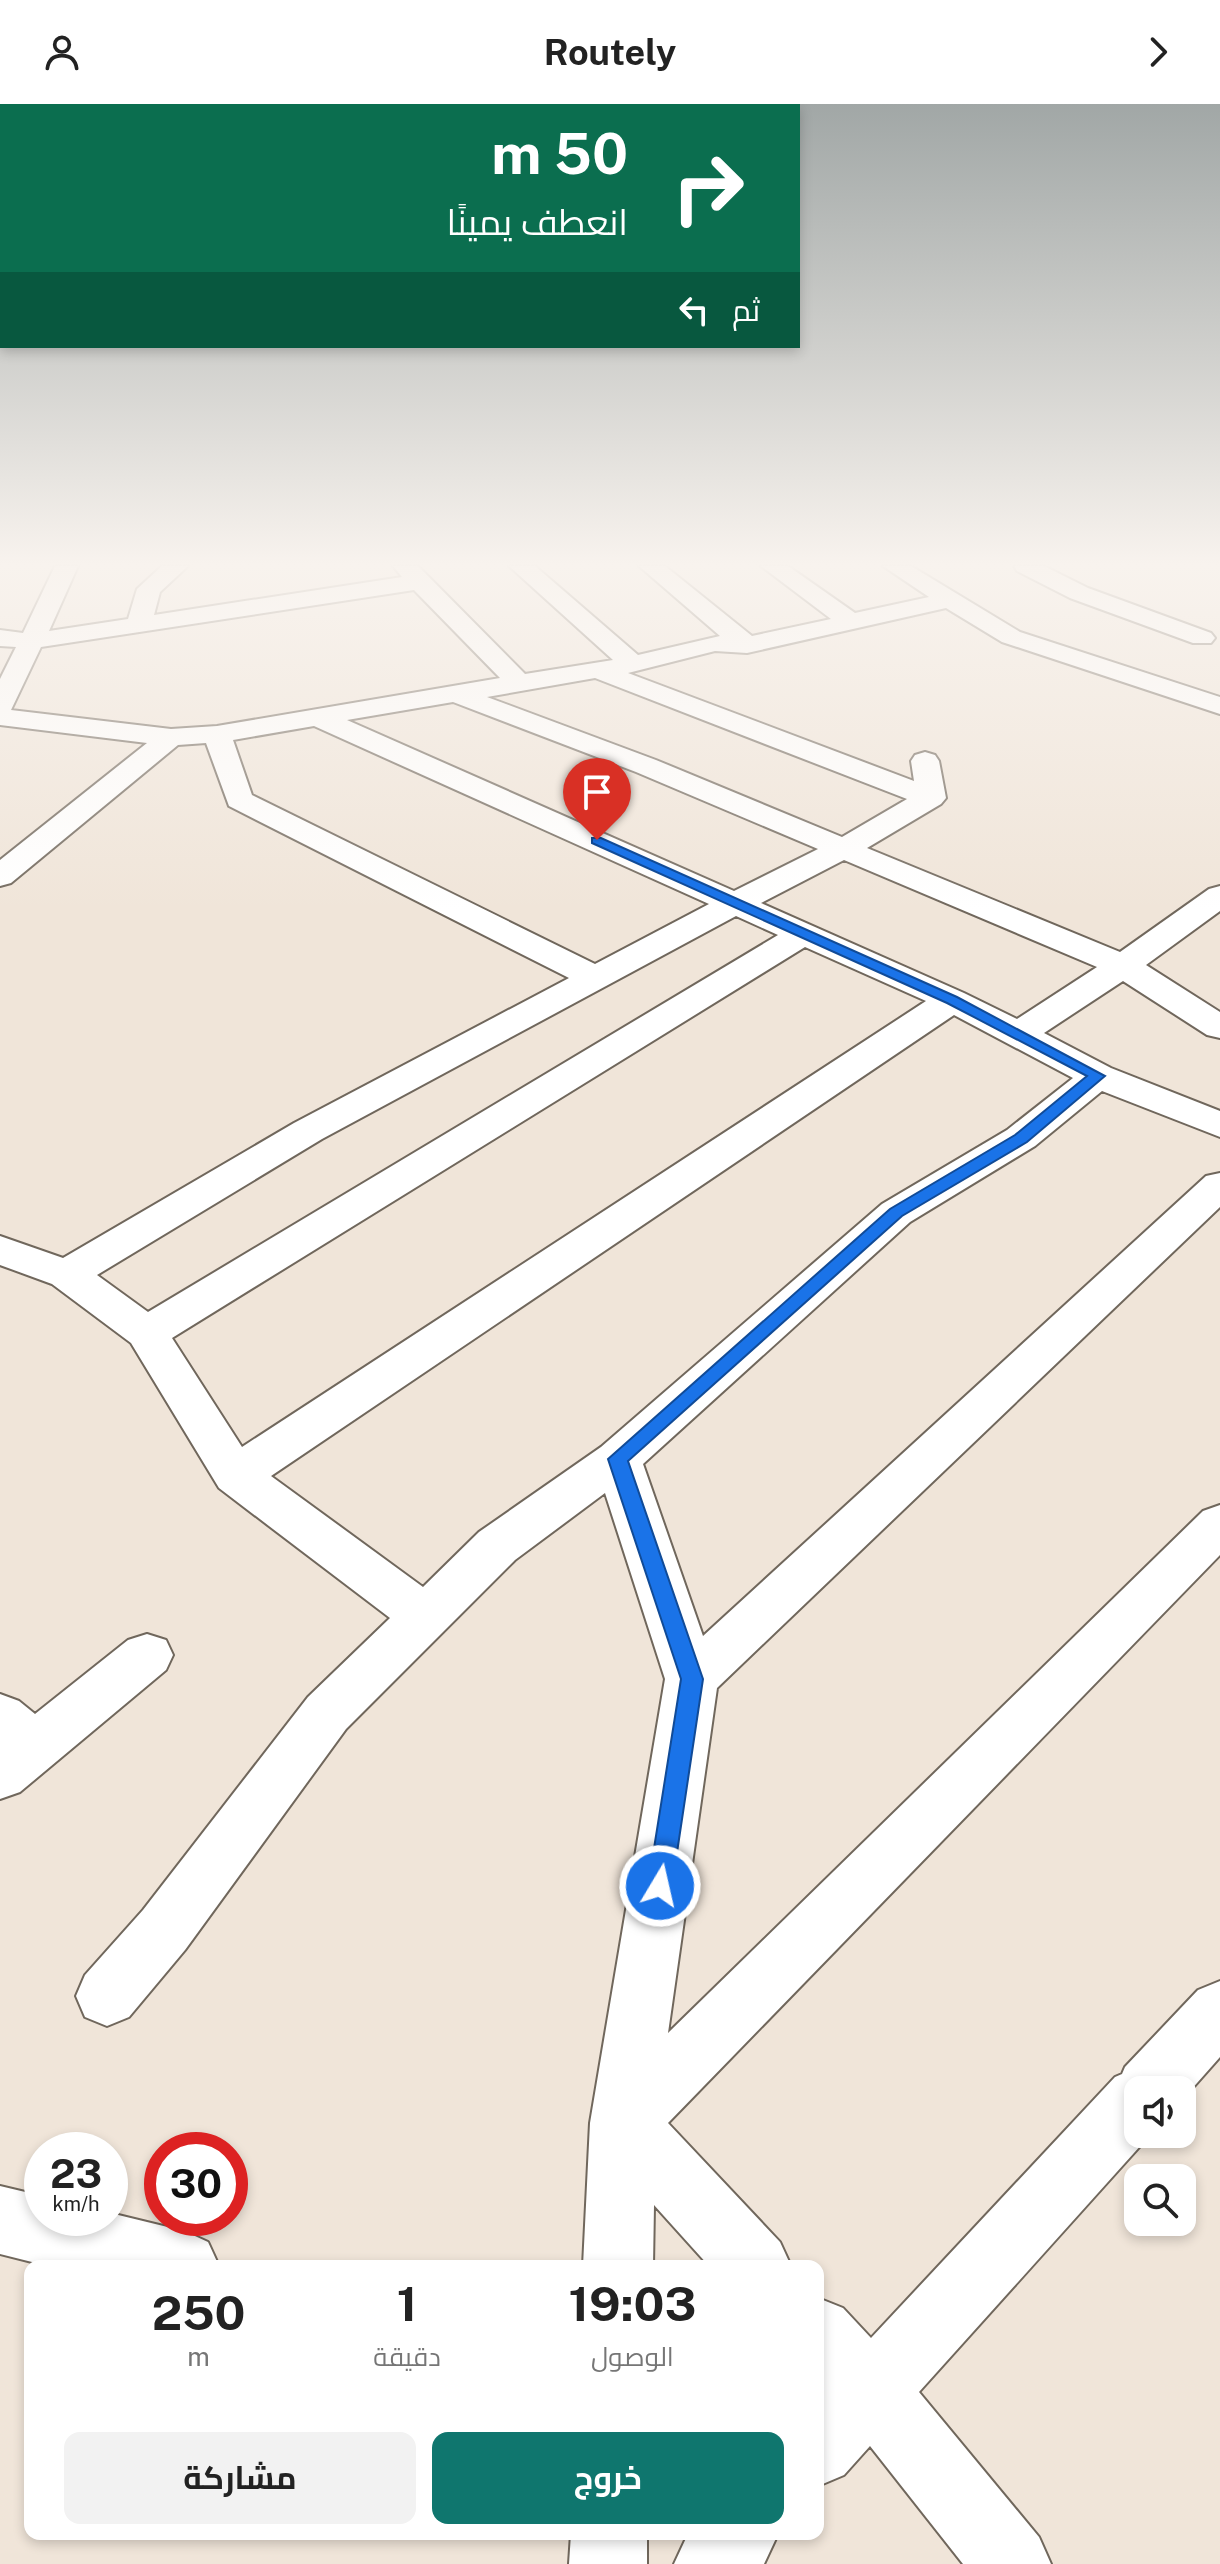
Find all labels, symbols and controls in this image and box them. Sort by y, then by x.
icon: person [40,30,84,74]
icon: forward [1136,30,1180,74]
text: Routely [544,31,676,73]
text: 50 m [491,121,628,187]
icon: right [656,136,760,240]
text: انعطف يمينًا [446,201,628,243]
icon: left [672,288,716,332]
text: ثم [732,292,760,328]
pin [563,758,631,840]
icon: arrive [575,770,619,814]
position arrow [618,1844,702,1928]
map controls [1124,2076,1196,2236]
button: sound [1124,2076,1196,2148]
speed limit sign: 30 [144,2132,248,2236]
text: 23 [50,2150,102,2197]
button: search [1124,2164,1196,2236]
text: km/h [52,2192,100,2216]
text: 1 [397,2275,417,2332]
text: 19:03 [569,2275,696,2332]
text: 250 [152,2284,246,2341]
text: m [187,2341,210,2372]
text: دقيقة [373,2341,441,2372]
text: الوصول [591,2341,674,2372]
button: مشاركة [64,2432,416,2524]
button: خروج [432,2432,784,2524]

